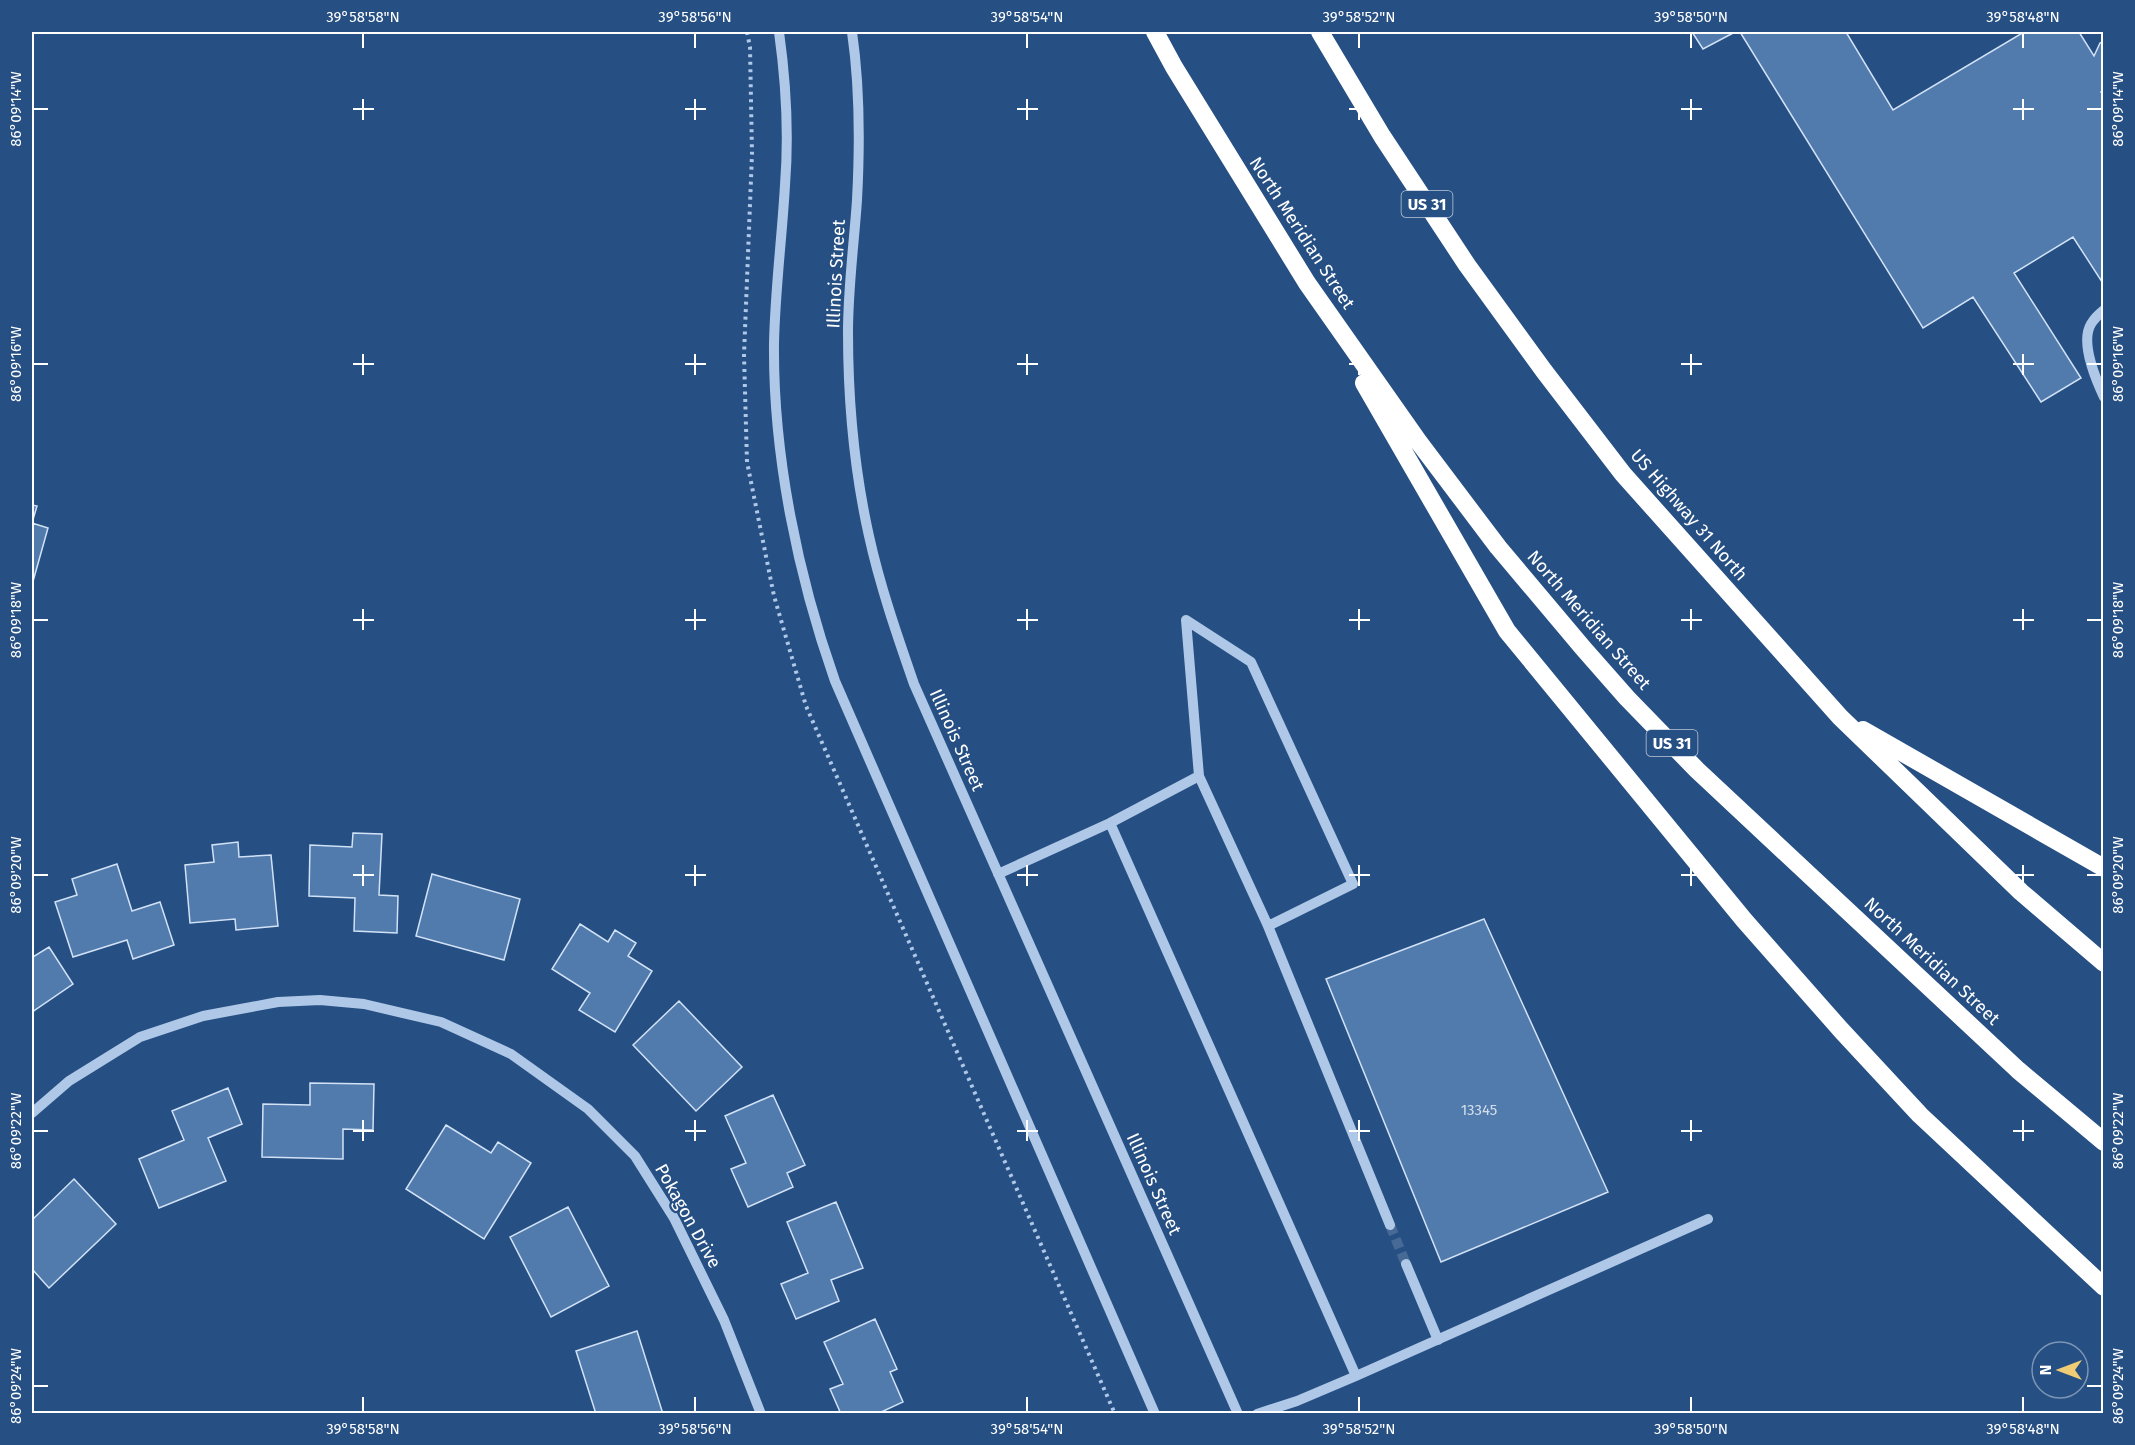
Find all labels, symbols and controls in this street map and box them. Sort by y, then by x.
text: 39°58'58"N [326,8,400,26]
text: 39°58'56"N [658,8,732,26]
text: 39°58'54"N [991,8,1063,26]
text: 39°58'52"N [1323,8,1395,26]
text: 39°58'50"N [1654,8,1728,26]
text: 39°58'48"N [1986,8,2060,26]
text: 86°09'14"W [7,71,25,147]
text: 86°09'14"W [2109,71,2127,147]
street label: North Meridian Street [1245,153,1360,314]
road number: US 31 [1402,191,1452,217]
street label: Illinois Street [822,218,850,329]
text: 86°09'16"W [7,325,25,402]
text: 86°09'16"W [2109,325,2127,402]
street label: US Highway 31 North [1626,445,1752,585]
street label: North Meridian Street [1523,546,1656,694]
text: 86°09'18"W [7,581,25,658]
text: 86°09'18"W [2109,581,2127,658]
street label: Illinois Street [925,686,989,795]
road number: US 31 [1646,730,1698,756]
text: 86°09'20"W [7,836,25,914]
text: 86°09'20"W [2109,836,2127,914]
street label: North Meridian Street [1860,893,2005,1030]
text: 86°09'22"W [7,1092,25,1169]
text: 86°09'22"W [2109,1092,2127,1169]
house number: 13345 [1461,1101,1497,1119]
street label: Illinois Street [1122,1130,1186,1239]
street label: Pokagon Drive [650,1160,726,1272]
north arrow [2030,1340,2090,1400]
text: 86°09'24"W [7,1347,25,1424]
text: 86°09'24"W [2109,1347,2127,1424]
text: N [2036,1365,2055,1375]
text: 39°58'58"N [326,1420,400,1438]
text: 39°58'56"N [658,1420,732,1438]
text: 39°58'54"N [991,1420,1063,1438]
text: 39°58'52"N [1323,1420,1395,1438]
text: 39°58'50"N [1654,1420,1728,1438]
text: 39°58'48"N [1986,1420,2060,1438]

